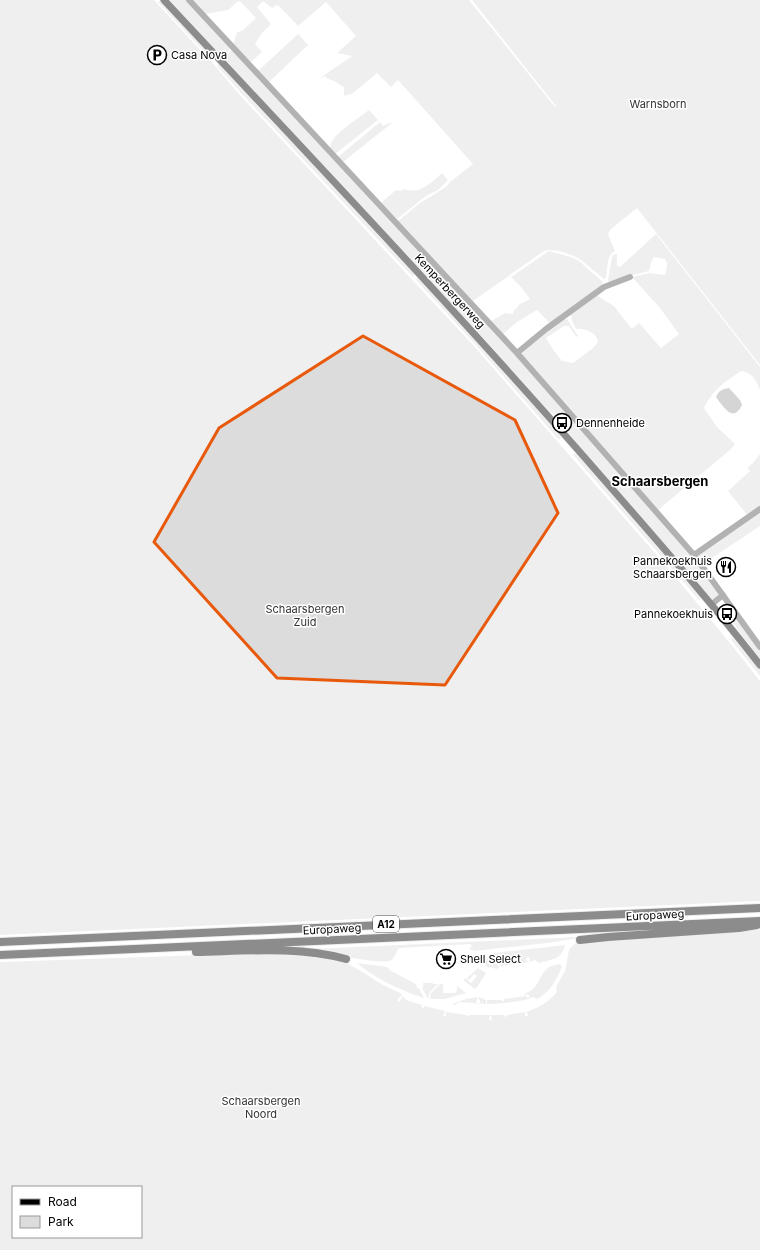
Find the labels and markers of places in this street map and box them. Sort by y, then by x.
parking icon: Casa Nova [146,44,168,66]
place label: Casa Nova [171,48,227,62]
bus stop icon: Dennenheide [551,412,573,434]
place label: Dennenheide [576,416,645,430]
place label: Pannekoekhuis Schaarsbergen [633,554,712,581]
restaurant icon: Pannekoekhuis Schaarsbergen [715,556,737,578]
bus stop icon: Pannekoekhuis [716,603,738,625]
place label: Pannekoekhuis [634,607,713,621]
supermarket icon: Shell Select [435,948,457,970]
place label: Shell Select [460,952,521,966]

